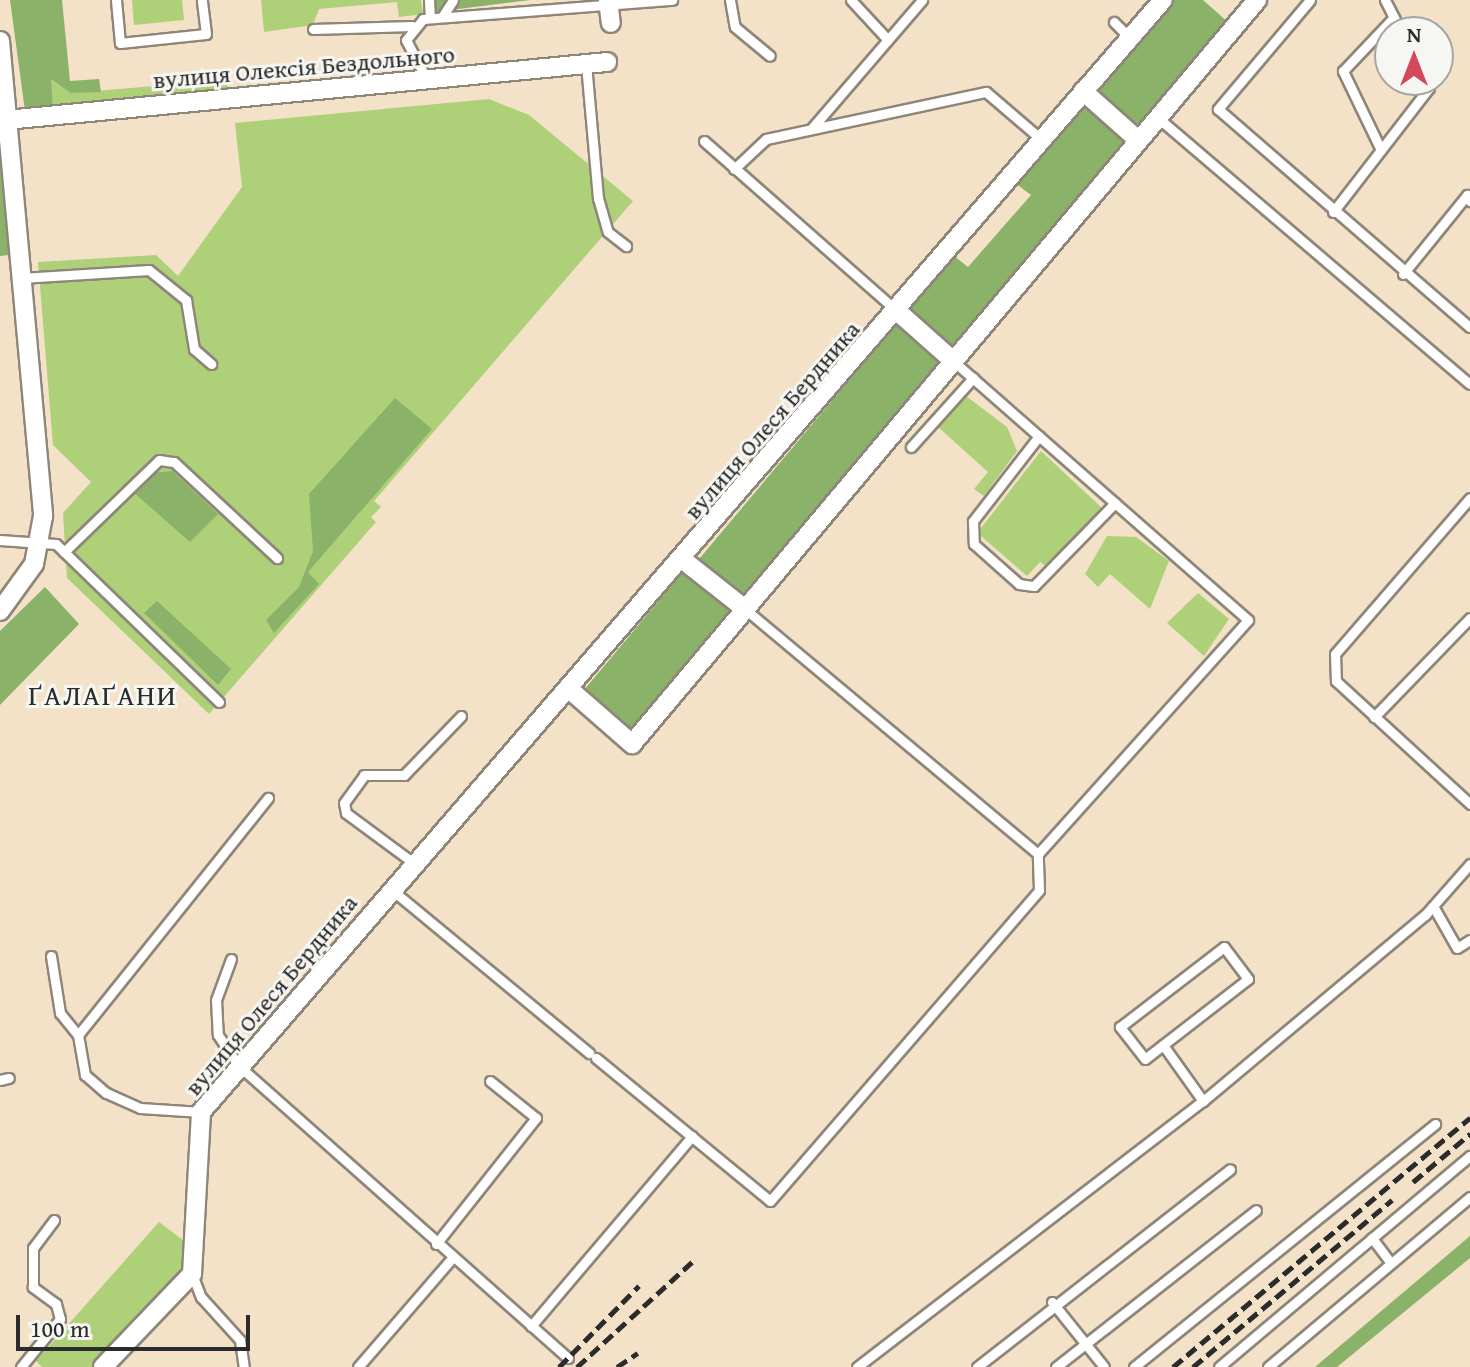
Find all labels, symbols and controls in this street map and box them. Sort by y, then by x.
north arrow [1374,16,1454,96]
text: N [1407,18,1421,50]
street label: вулиця Олексія Бездольного [152,39,456,95]
street label: вулиця Олеся Бердника [678,315,866,525]
district label: ҐАЛАҐАНИ [28,678,178,712]
street label: вулиця Олеся Бердника [179,889,363,1101]
scale bar [20,1299,254,1349]
text: 100 m [30,1311,90,1346]

